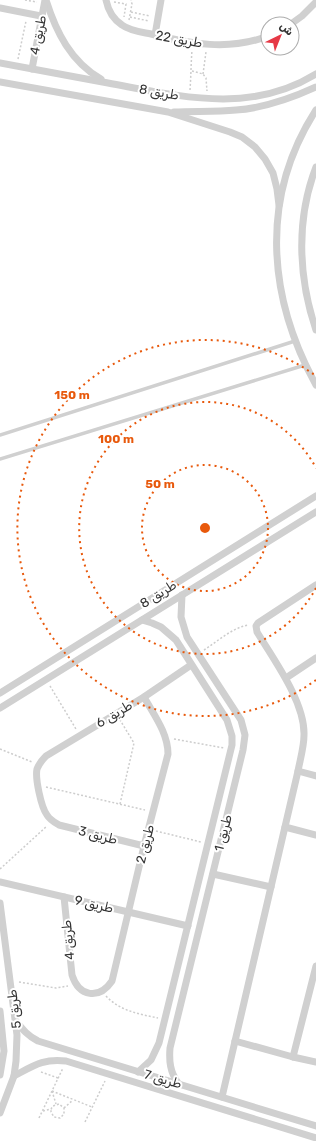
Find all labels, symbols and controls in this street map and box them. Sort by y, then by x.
street label: طريق 4 [27,14,50,56]
north arrow [260,16,300,56]
text: ش [277,20,296,39]
street label: طريق 22 [154,28,203,51]
street label: طريق 8 [138,81,180,104]
text: 150 m [54,388,90,402]
text: 100 m [98,432,134,446]
text: 50 m [145,477,175,491]
centre of rings [198,521,212,535]
street label: طريق 8 [137,577,179,612]
street label: طريق 6 [93,697,135,731]
street label: طريق 1 [211,813,236,853]
street label: طريق 3 [77,823,119,848]
street label: طريق 2 [133,823,158,865]
street label: طريق 9 [73,892,115,917]
street label: طريق 4 [59,919,78,961]
street label: طريق 5 [4,988,25,1030]
street label: طريق 7 [142,1066,184,1092]

